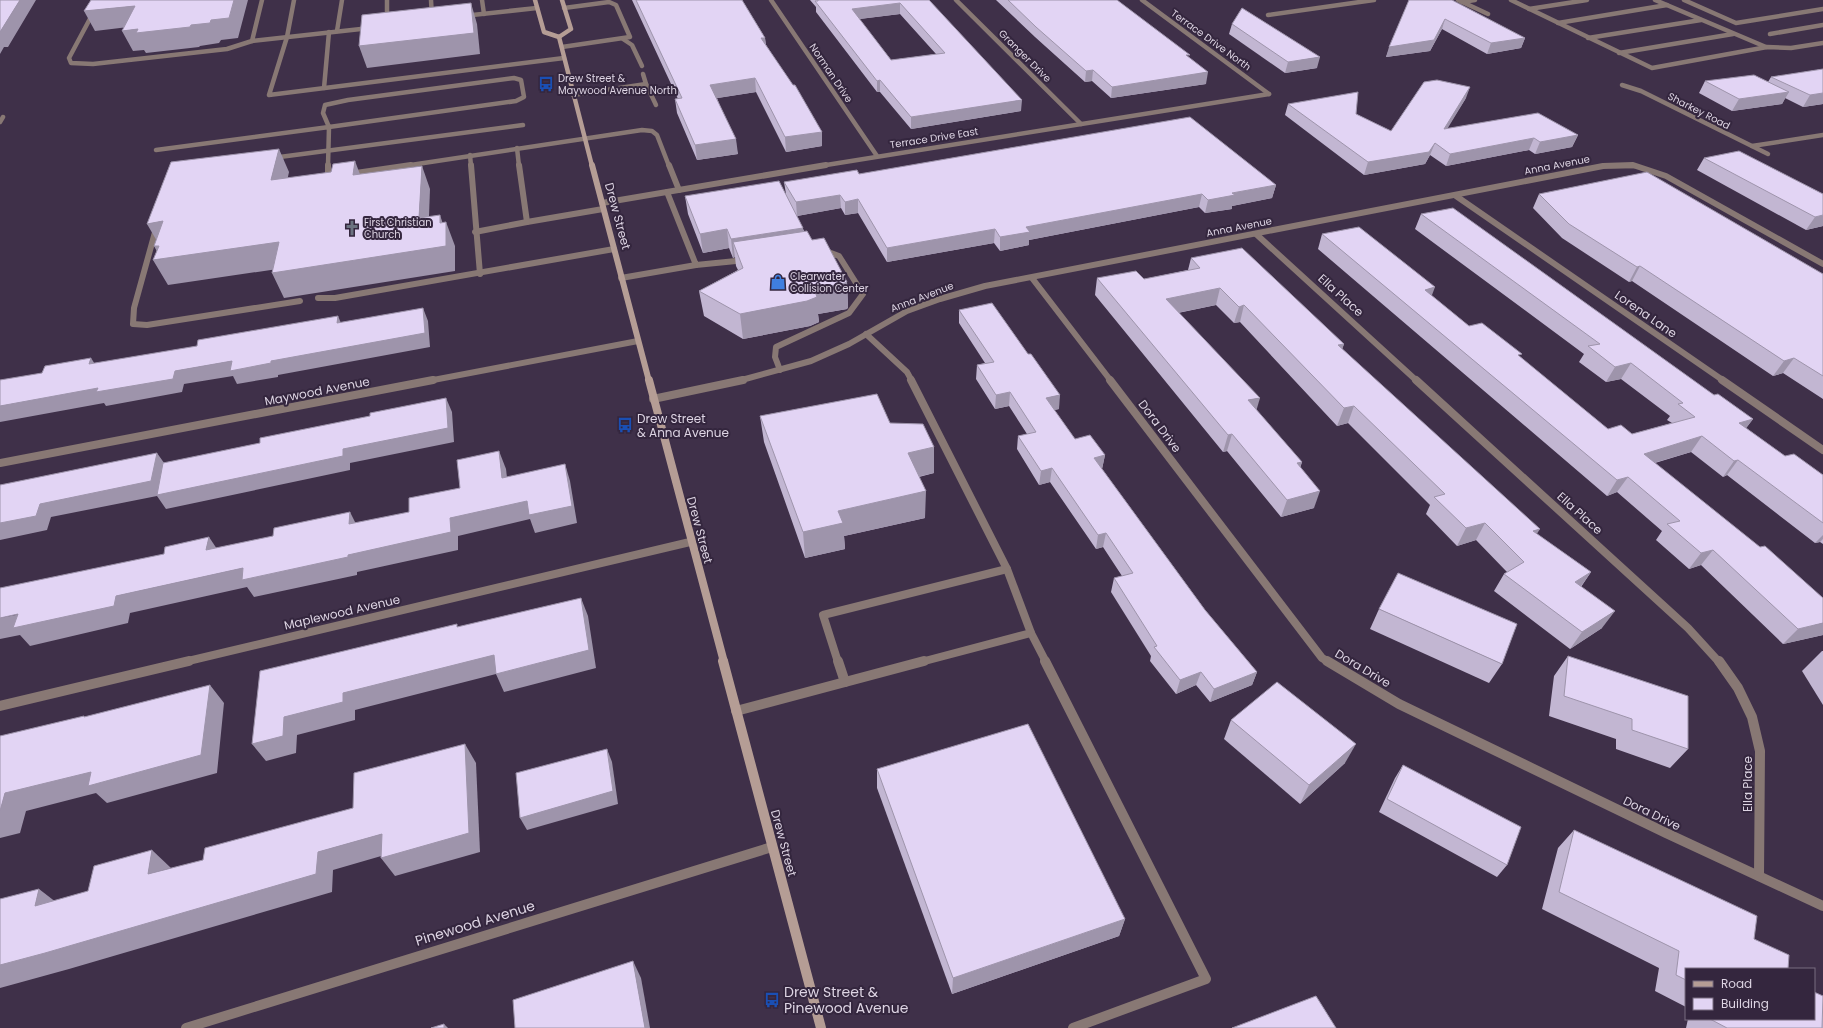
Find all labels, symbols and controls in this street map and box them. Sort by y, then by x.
street label: Terrace Drive North [1168,6,1254,74]
street label: Granger Drive [995,26,1055,86]
street label: Norman Drive [806,40,856,106]
place label: Drew Street & Maywood Avenue North [558,71,677,98]
bus stop icon: Drew Street & Maywood Avenue North [537,75,555,93]
street label: Sharkey Road [1665,89,1733,133]
street label: Terrace Drive East [889,124,980,152]
street label: Anna Avenue [1523,151,1591,179]
street label: Drew Street [601,181,635,251]
street label: Anna Avenue [1205,213,1273,241]
place label: First Christian Church [364,215,432,242]
church icon: First Christian Church [343,219,361,237]
place label: Clearwater Collision Center [790,269,869,296]
street label: Ella Place [1314,270,1368,320]
shop icon: Clearwater Collision Center [769,273,787,291]
street label: Anna Avenue [888,278,956,316]
street label: Lorena Lane [1612,286,1680,342]
street label: Maywood Avenue [263,372,371,410]
street label: Dora Drive [1135,396,1185,456]
place label: Drew Street & Anna Avenue [637,410,729,441]
bus stop icon: Drew Street & Anna Avenue [616,416,634,434]
street label: Ella Place [1553,488,1607,538]
street label: Drew Street [683,495,717,565]
street label: Maplewood Avenue [282,590,402,634]
street label: Dora Drive [1332,645,1394,691]
street label: Ella Place [1739,756,1756,812]
street label: Dora Drive [1620,792,1684,834]
street label: Drew Street [767,808,801,878]
street label: Pinewood Avenue [413,895,538,951]
legend [1685,968,1815,1020]
text: Road [1721,975,1752,992]
place label: Drew Street & Pinewood Avenue [784,982,909,1018]
bus stop icon: Drew Street & Pinewood Avenue [763,991,781,1009]
text: Building [1721,995,1769,1012]

